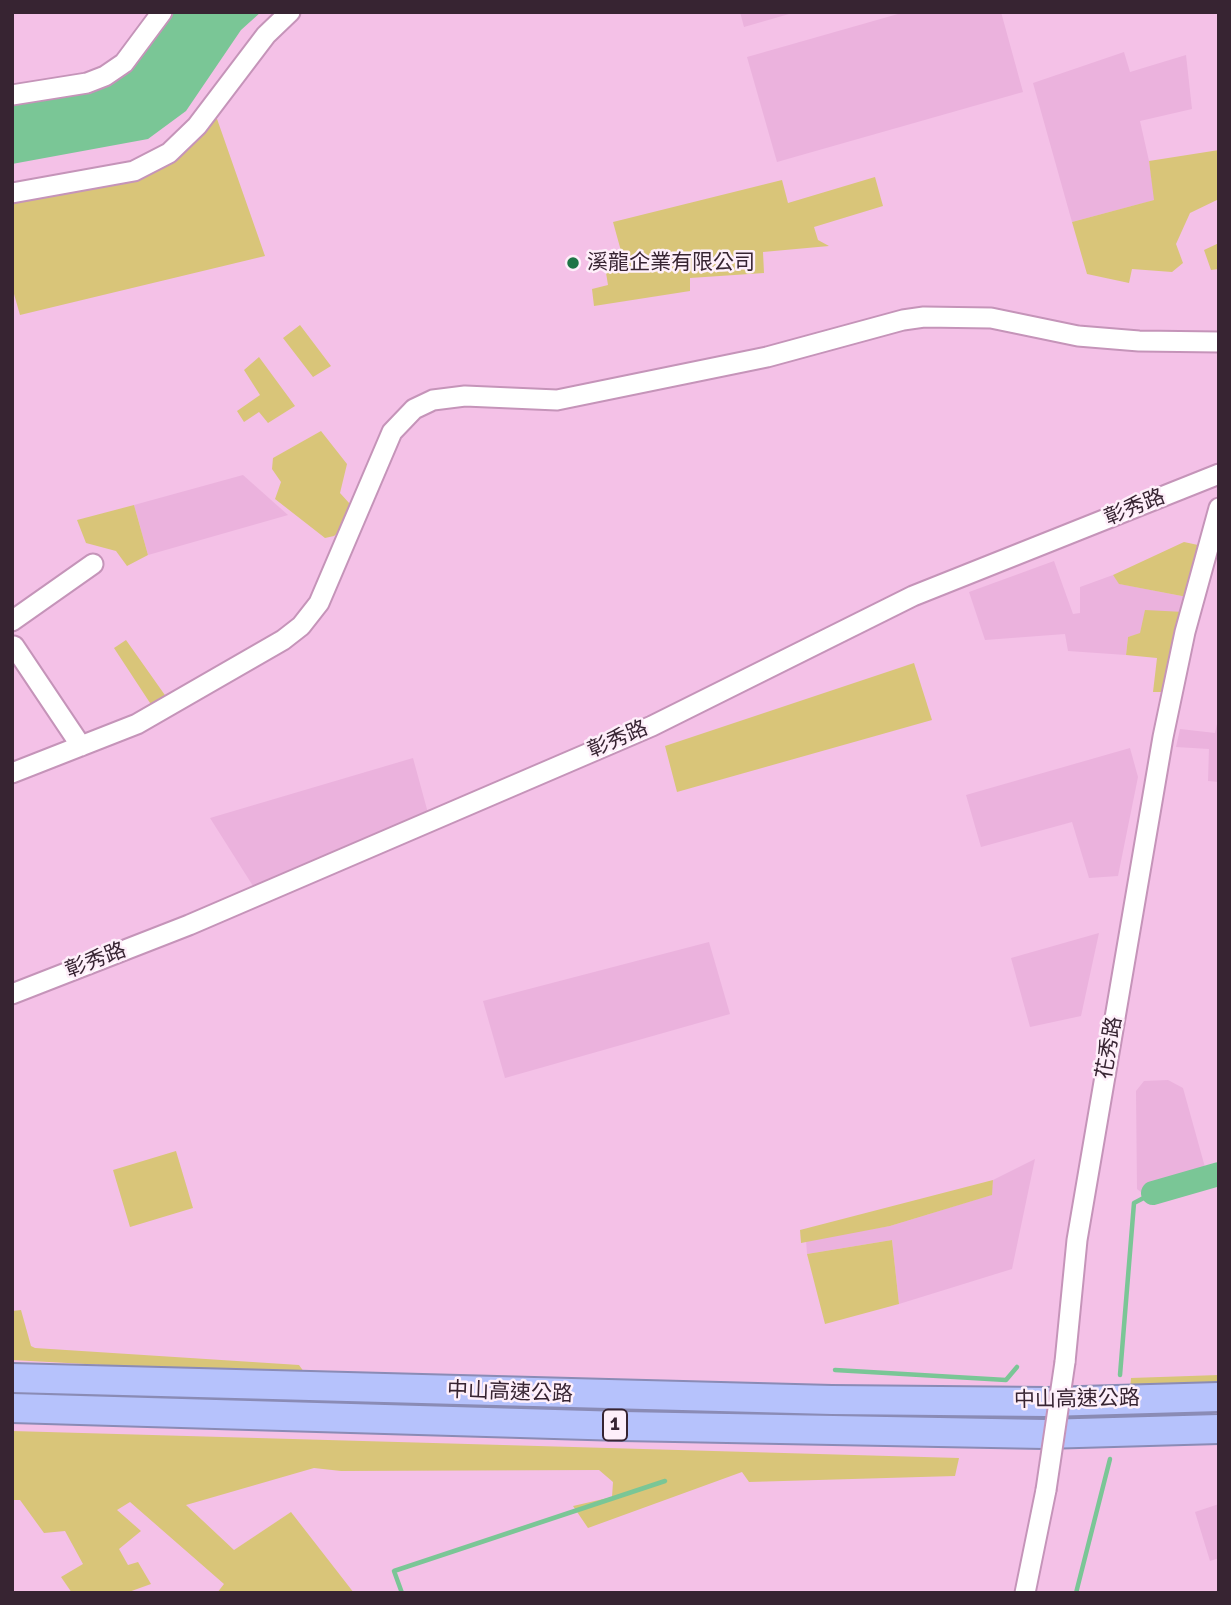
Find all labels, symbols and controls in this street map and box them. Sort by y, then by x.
place label: 溪龍企業有限公司 [587,250,755,276]
marker: 溪龍企業有限公司 [565,255,581,271]
street label: 彰秀路 [1101,485,1169,531]
street label: 彰秀路 [584,716,652,764]
street label: 彰秀路 [62,938,130,984]
street label: 花秀路 [1092,1015,1128,1081]
street label: 中山高速公路 [447,1378,573,1408]
street label: 中山高速公路 [1014,1386,1140,1414]
road number: 1 [603,1410,627,1441]

